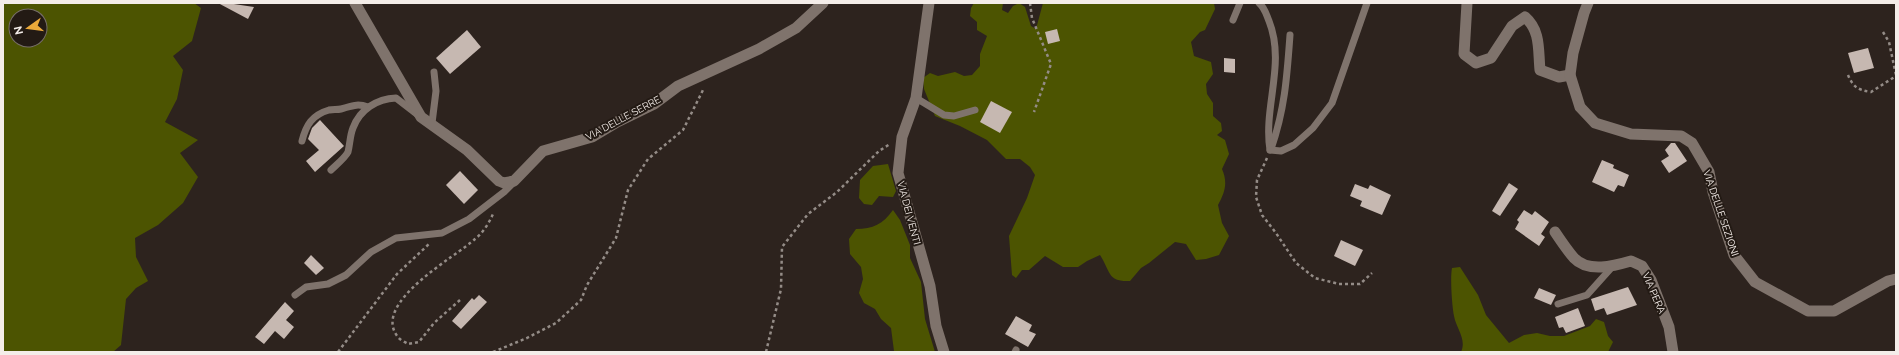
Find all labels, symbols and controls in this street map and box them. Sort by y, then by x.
north arrow [8,8,48,48]
text: N [11,25,26,36]
street label: VIA DELLE SERRE [584,94,662,142]
street label: VIA DELLE SEZIONI [1701,168,1741,258]
street label: VIA DEI VENTI [895,180,923,246]
street label: VIA PERA [1640,271,1668,316]

